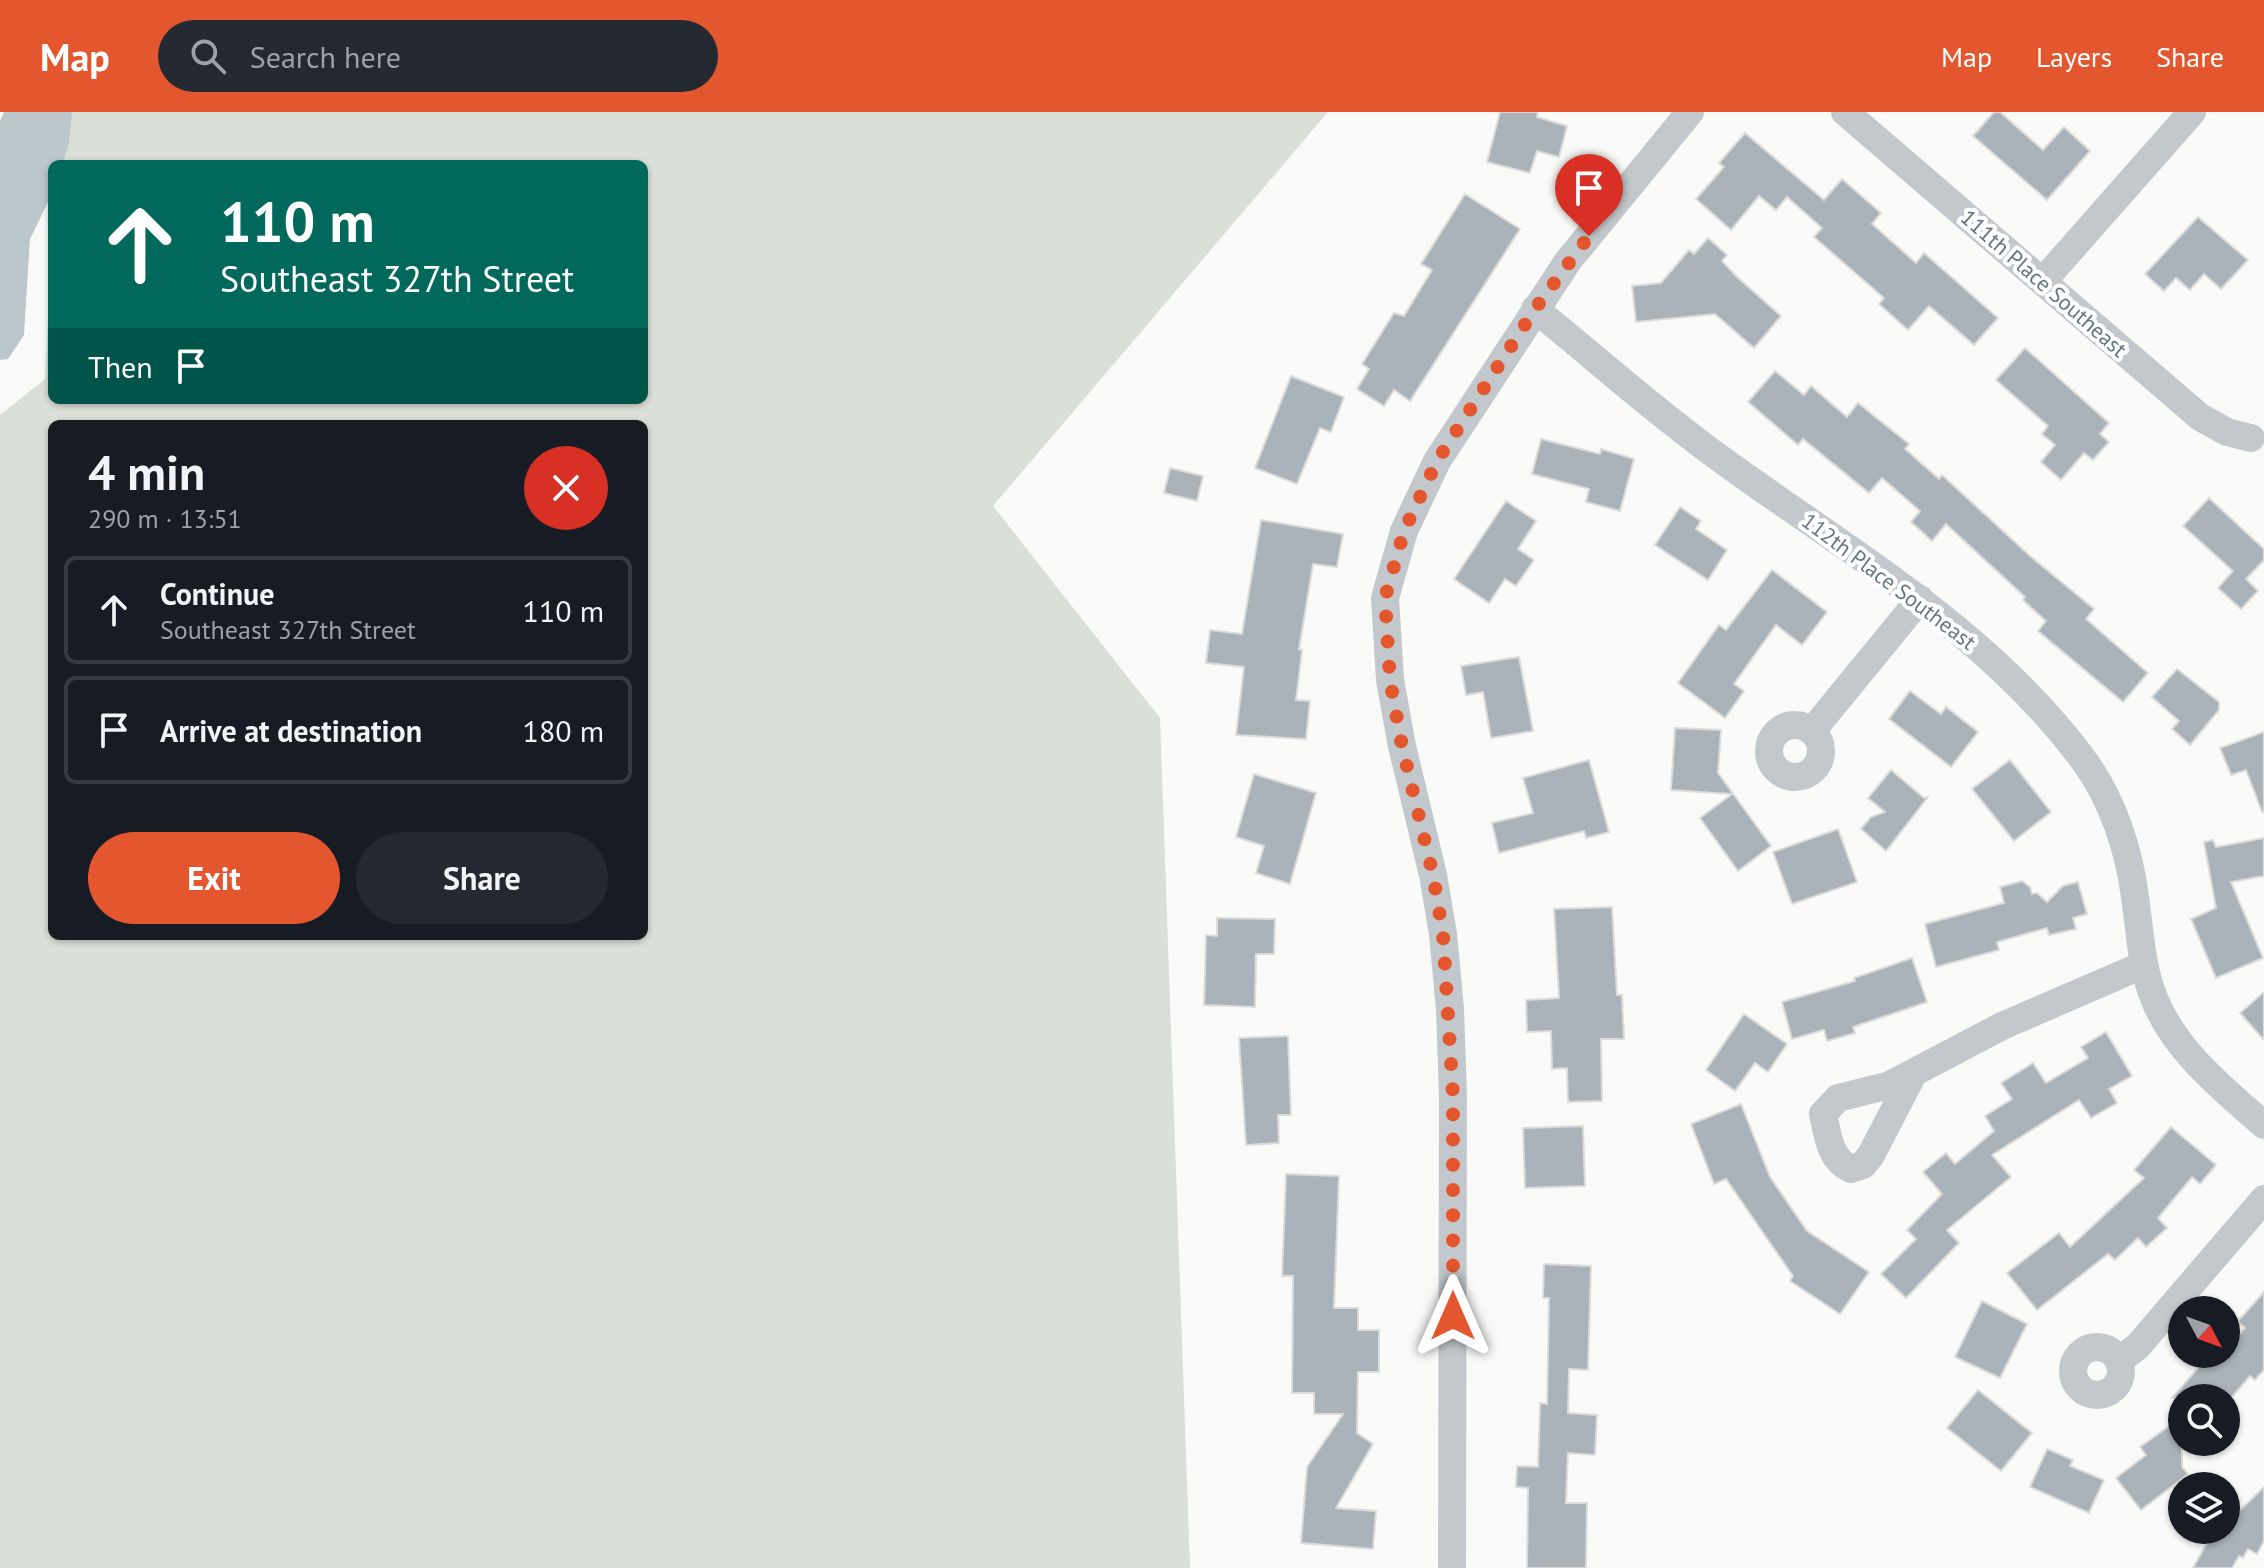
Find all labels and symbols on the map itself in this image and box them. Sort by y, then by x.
pin [1555,154,1623,236]
street label: 111th Place Southeast [1955,203,2133,363]
street label: 112th Place Southeast [1796,506,1982,656]
position arrow [1411,1274,1495,1358]
north arrow [2168,1296,2240,1368]

